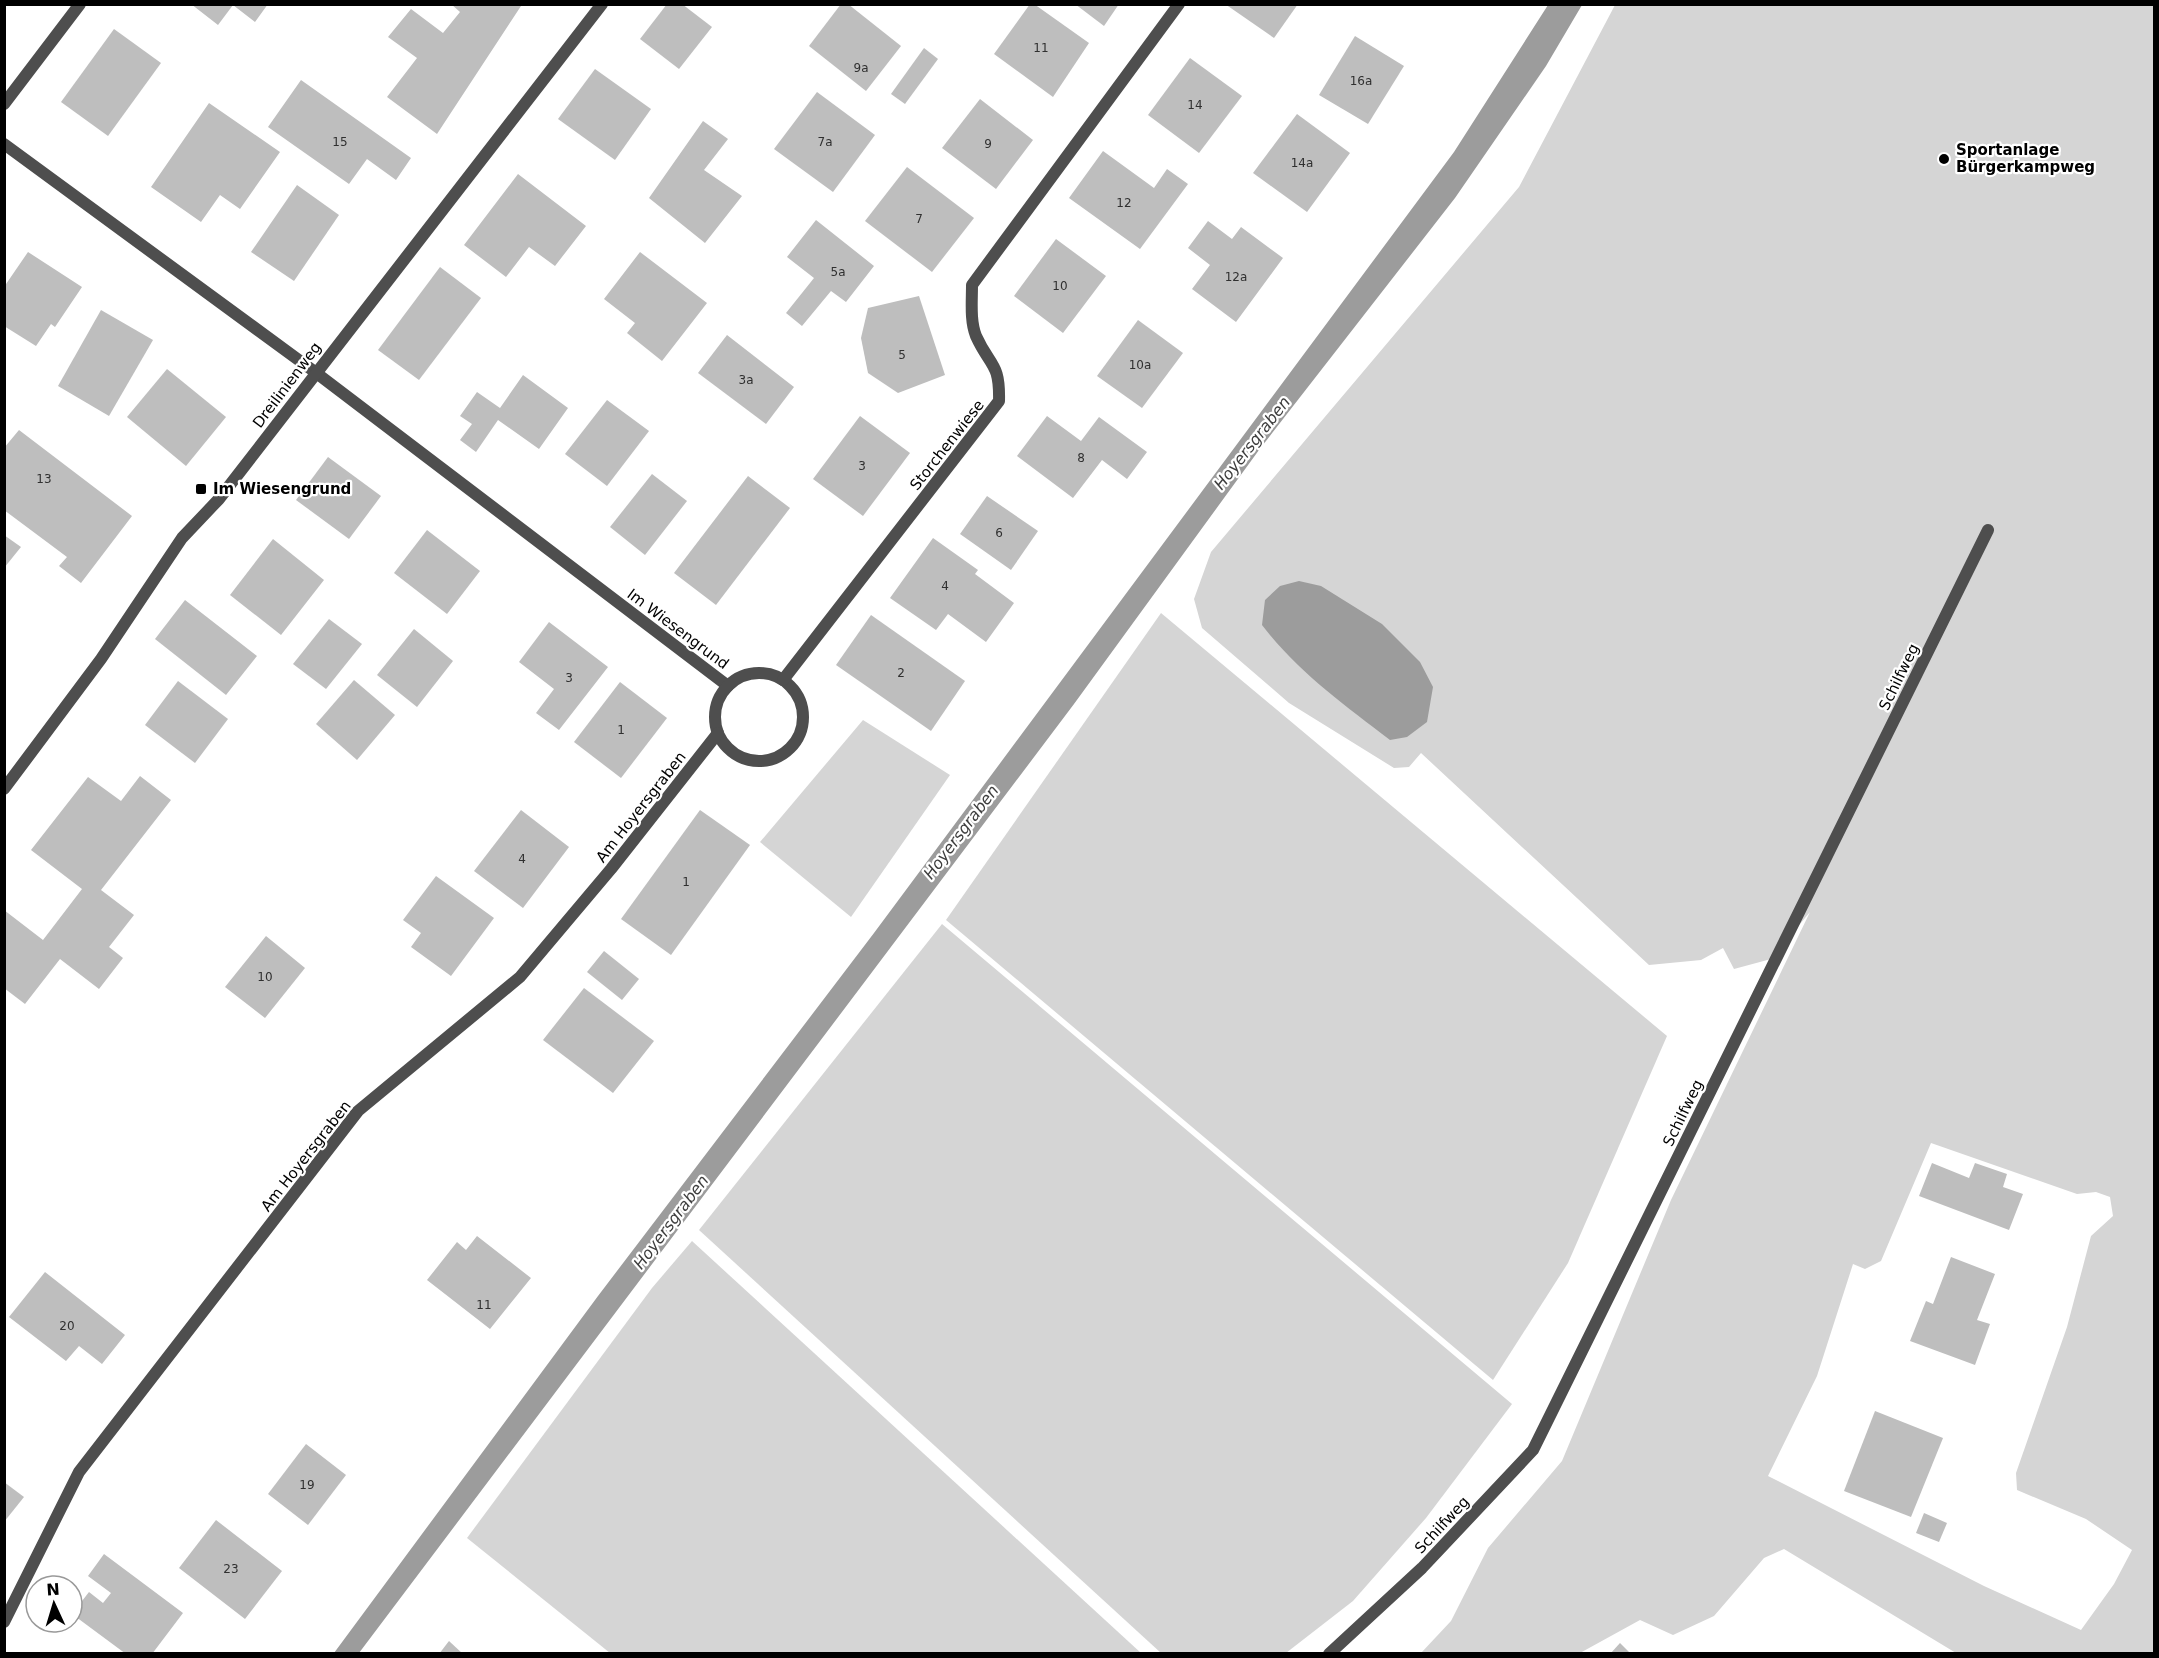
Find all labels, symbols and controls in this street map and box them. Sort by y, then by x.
house number: 11 [1033,41,1049,55]
house number: 9a [854,61,869,75]
house number: 16a [1350,74,1372,88]
house number: 14 [1187,98,1203,112]
house number: 15 [332,135,348,149]
house number: 7a [818,135,833,149]
house number: 9 [984,137,992,151]
place label: Sportanlage Bürgerkampweg [1956,141,2095,176]
marker: Sportanlage Bürgerkampweg [1937,152,1951,166]
house number: 14a [1291,156,1313,170]
house number: 12 [1116,196,1132,210]
house number: 7 [915,212,923,226]
house number: 5a [831,265,846,279]
house number: 12a [1225,270,1247,284]
house number: 10 [1052,279,1068,293]
street label: Dreilinienweg [249,339,325,431]
house number: 5 [898,348,906,362]
house number: 10a [1129,358,1151,372]
house number: 3a [739,373,754,387]
water label: Hoyersgraben [1210,393,1294,493]
street label: Storchenwiese [906,396,988,494]
house number: 8 [1077,451,1085,465]
house number: 3 [858,459,866,473]
house number: 13 [36,472,52,486]
place label: Im Wiesengrund [213,480,351,498]
marker: Im Wiesengrund [194,482,208,496]
house number: 6 [995,526,1003,540]
house number: 4 [941,579,949,593]
street label: Im Wiesengrund [624,585,732,673]
street label: Schilfweg [1875,641,1923,713]
house number: 2 [897,666,905,680]
house number: 3 [565,671,573,685]
house number: 1 [617,723,625,737]
street label: Am Hoyersgraben [592,748,690,866]
water label: Hoyersgraben [919,781,1003,883]
house number: 4 [518,852,526,866]
house number: 1 [682,875,690,889]
house number: 10 [257,970,273,984]
street label: Schilfweg [1659,1077,1707,1149]
street label: Am Hoyersgraben [257,1097,355,1215]
water label: Hoyersgraben [629,1171,713,1273]
house number: 11 [476,1298,492,1312]
house number: 20 [59,1319,75,1333]
house number: 19 [299,1478,315,1492]
street label: Schilfweg [1411,1493,1473,1557]
house number: 23 [223,1562,239,1576]
north arrow [24,1574,84,1634]
text: N [46,1580,60,1599]

